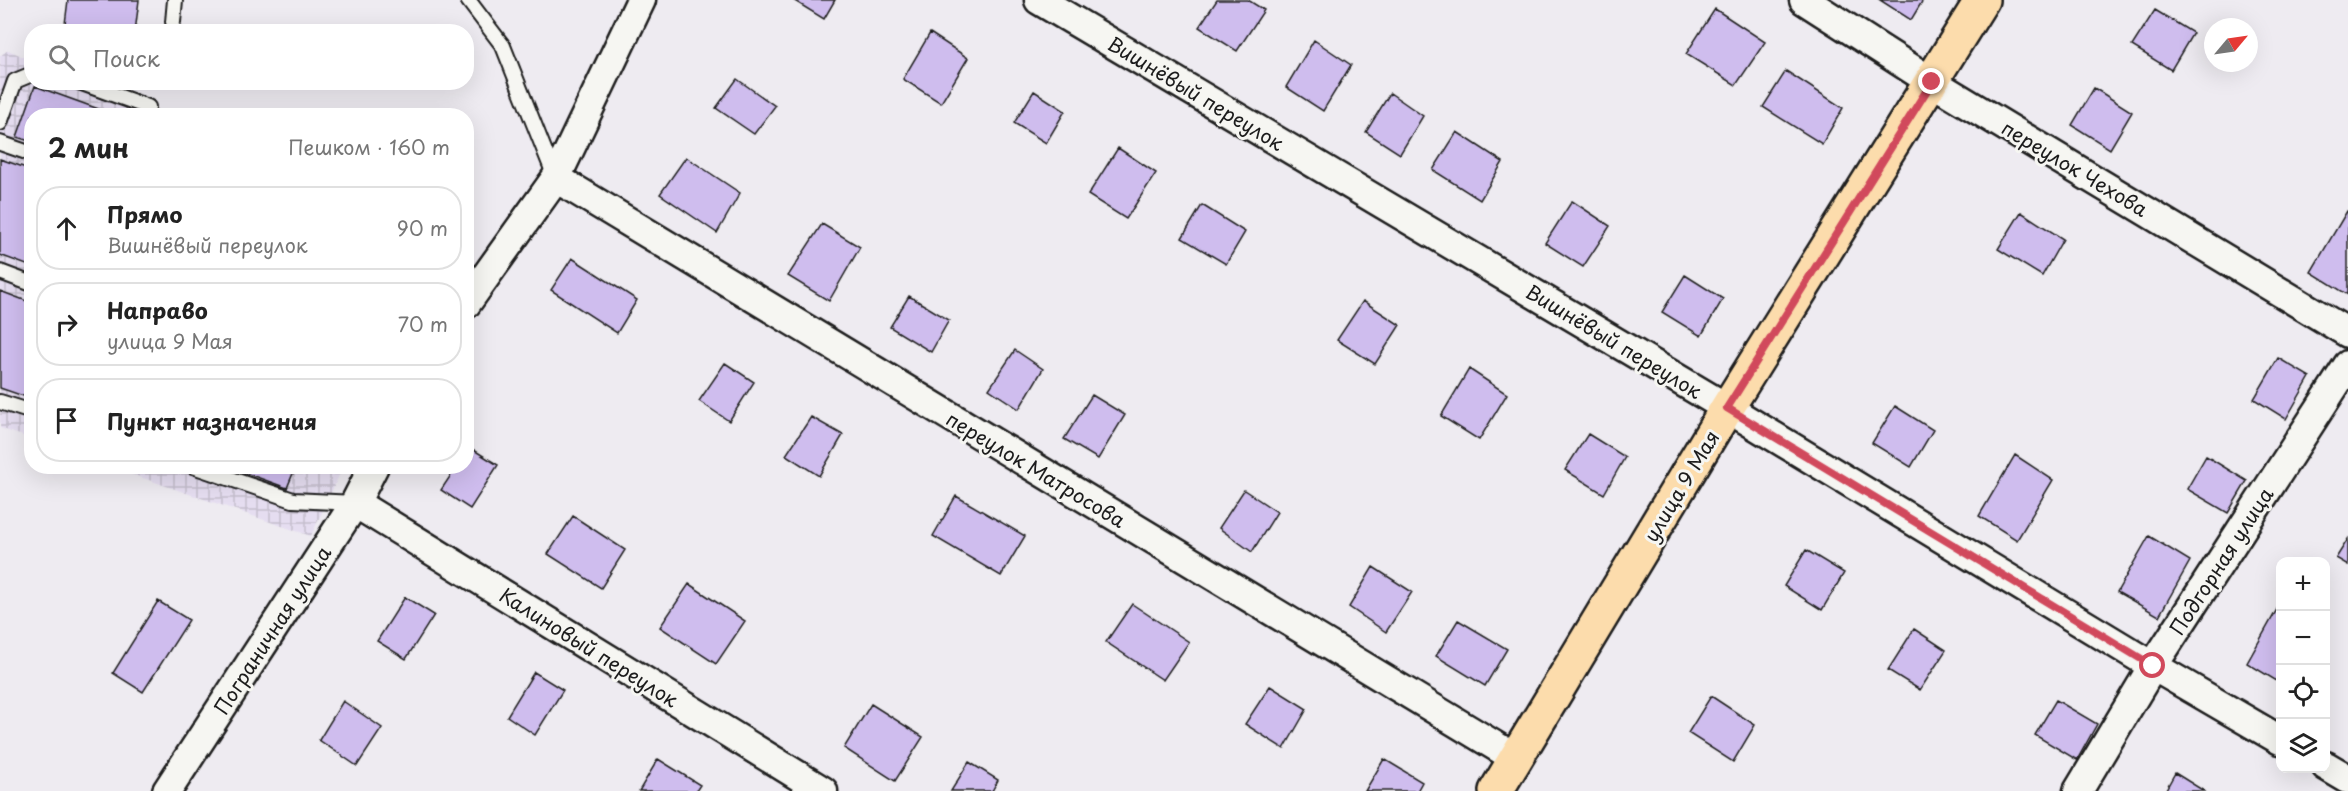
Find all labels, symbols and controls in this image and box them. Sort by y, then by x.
north arrow [2204,18,2258,72]
search box [24,24,474,90]
street label: Вишнёвый переулок [1102,28,1290,158]
icon: search [45,41,78,74]
text: Поиск [93,41,160,74]
route end [1918,68,1944,94]
street label: переулок Чехова [1996,112,2154,224]
text: 2 мин [48,128,129,167]
text: Пешком · 160 m [288,132,450,162]
text: Прямо [107,197,182,230]
icon: ahead [50,212,83,245]
text: 90 m [397,213,448,243]
text: Вишнёвый переулок [107,230,308,260]
street label: Вишнёвый переулок [1520,276,1708,406]
text: Направо [107,293,208,326]
icon: right [50,308,83,341]
text: 70 m [398,309,448,339]
text: улица 9 Мая [107,326,233,356]
street label: переулок Матросова [941,403,1132,535]
icon: arrive [50,404,83,437]
text: Пункт назначения [107,404,317,437]
street label: улица 9 Мая [1636,424,1726,548]
street label: Подгорная улица [2162,481,2280,641]
street label: Пограничная улица [206,539,338,720]
map controls [2276,557,2330,773]
button: + [2276,557,2330,611]
street label: Калиновый переулок [494,580,684,714]
button: − [2276,611,2330,665]
route start [2139,652,2165,678]
button: locate [2276,665,2330,719]
button: layers [2276,719,2330,773]

